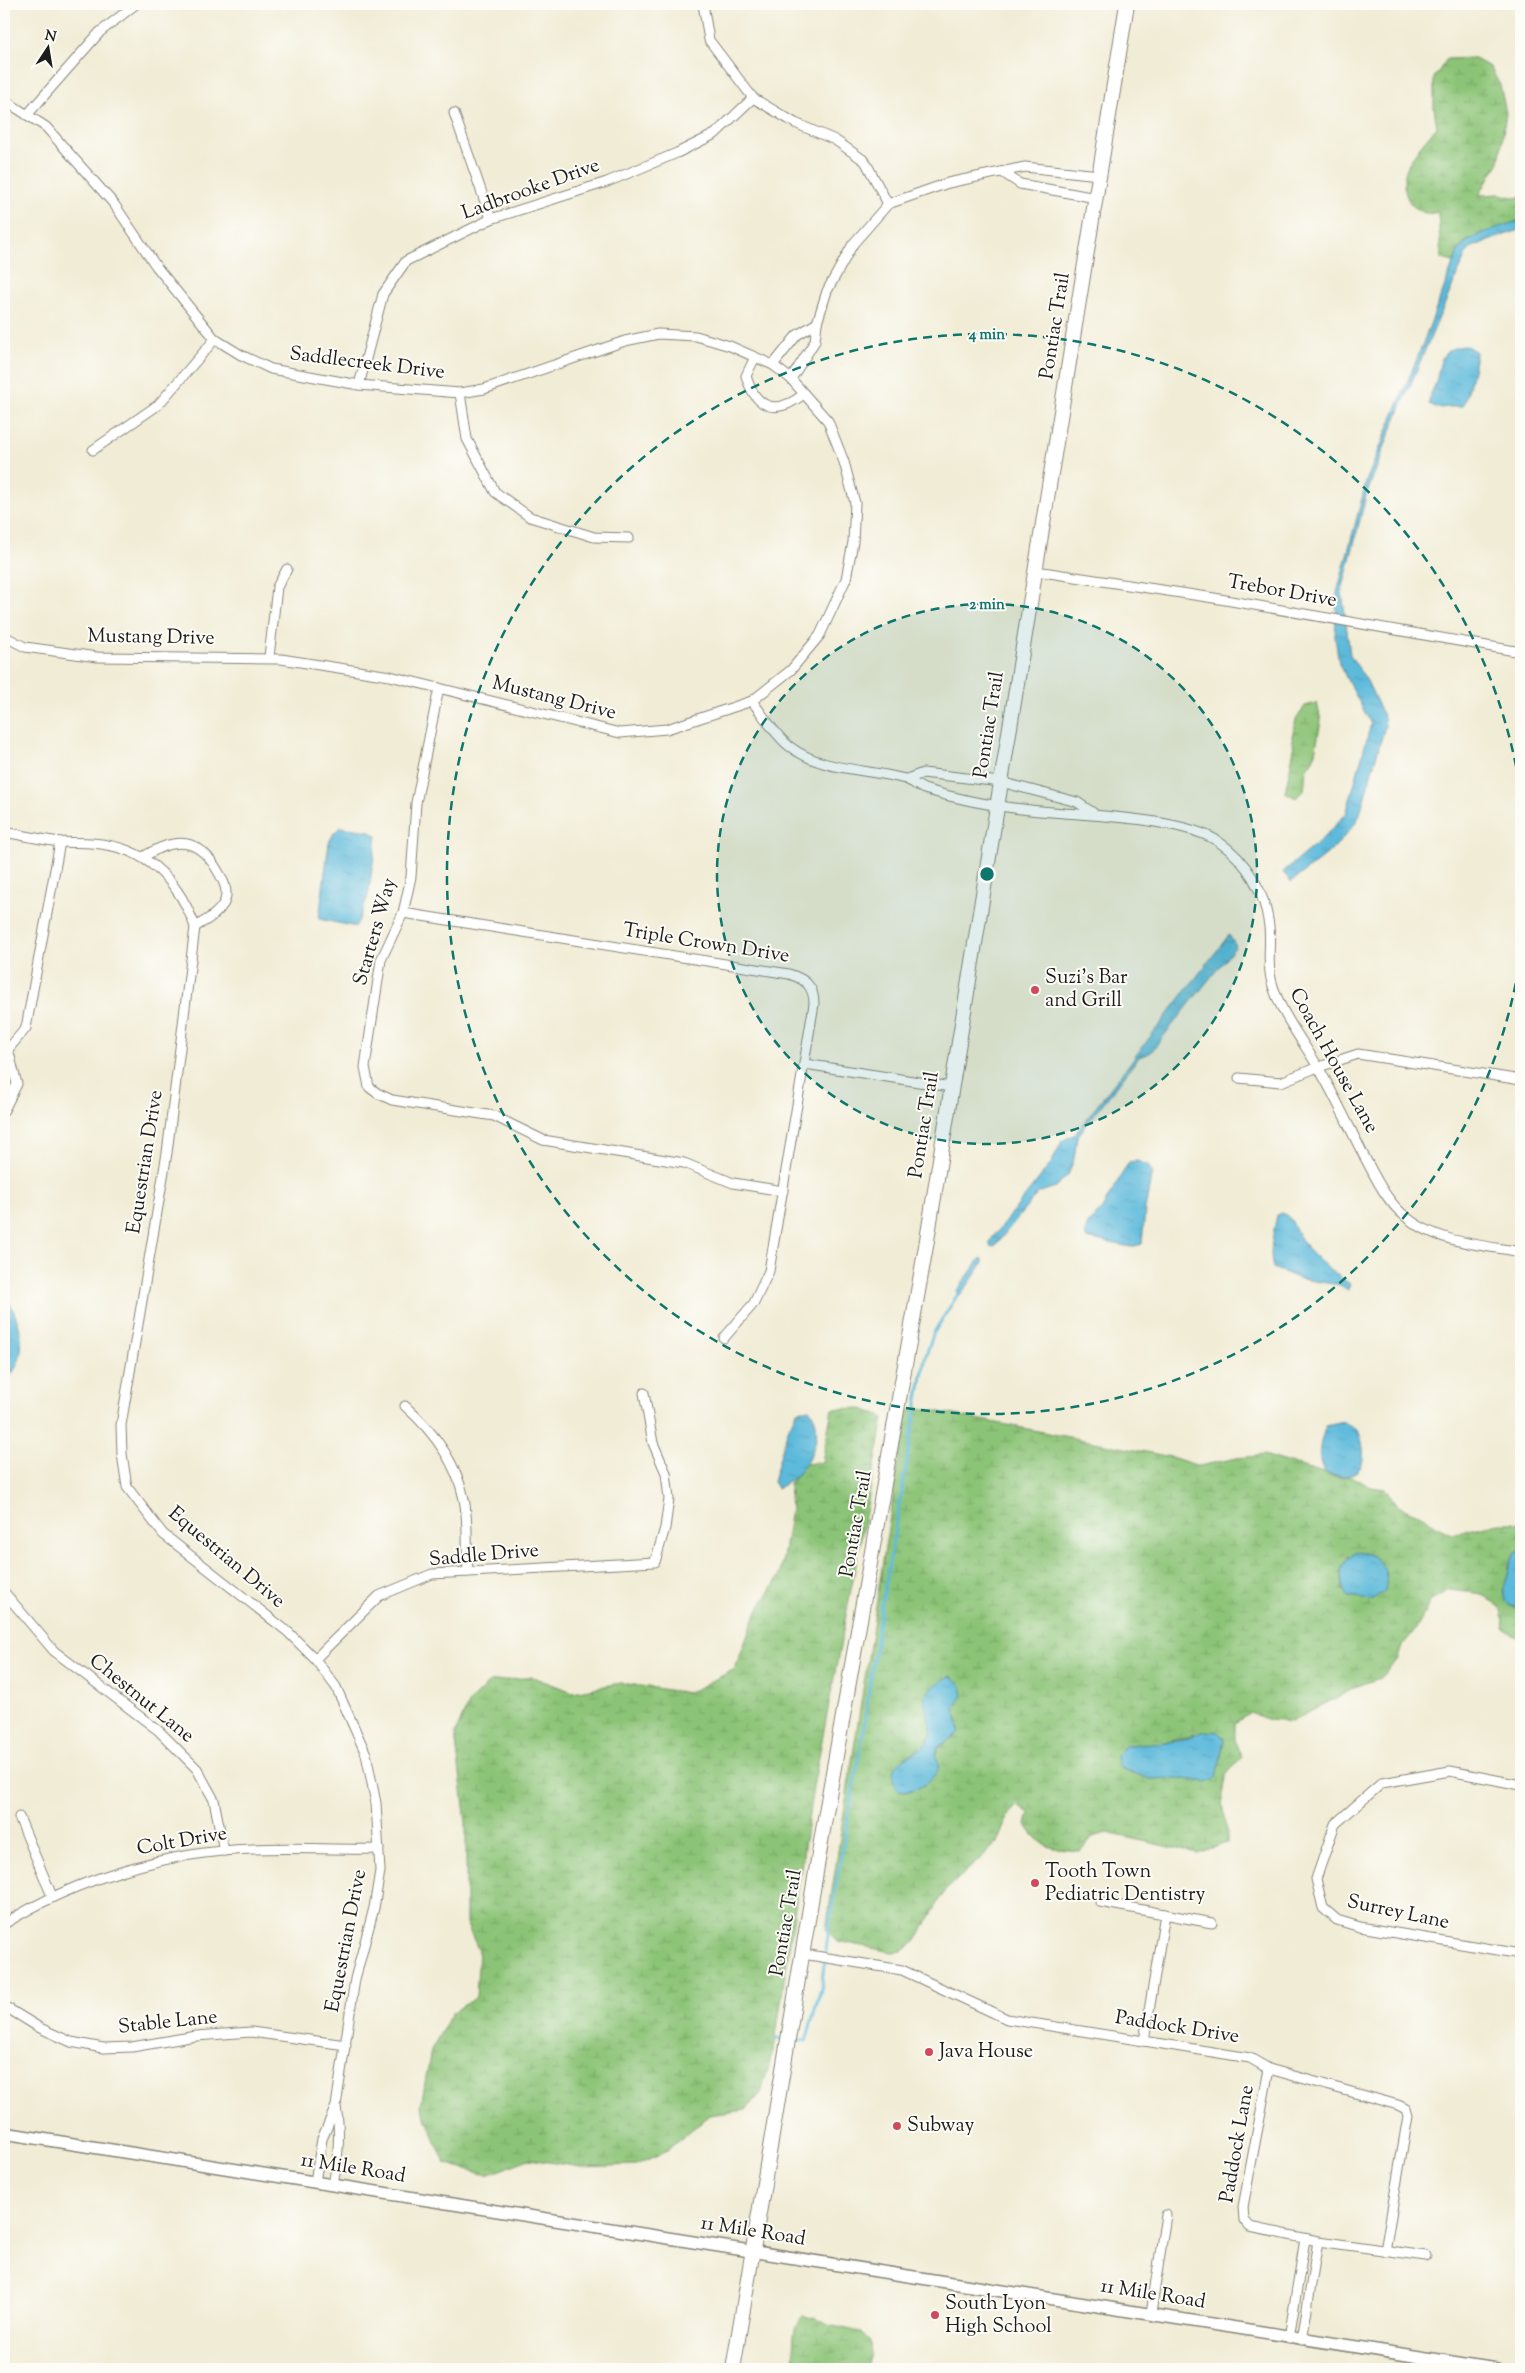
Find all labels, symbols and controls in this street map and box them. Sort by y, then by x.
north arrow [22,22,72,72]
text: N [43,26,58,48]
street label: Ladbrooke Drive [458,152,604,228]
street label: Pontiac Trail [1033,270,1079,382]
text: 4 min [968,325,1005,346]
street label: Saddlecreek Drive [288,340,446,388]
street label: Trebor Drive [1225,568,1339,616]
text: 2 min [969,595,1005,616]
street label: Mustang Drive [87,622,215,654]
street label: Pontiac Trail [967,669,1013,781]
street label: Mustang Drive [489,670,619,728]
centre of rings [978,865,996,883]
street label: Starters Way [347,875,405,989]
street label: Triple Crown Drive [621,917,791,971]
place label: Suzi's Bar and Grill [1045,964,1128,1016]
street label: Coach House Lane [1281,983,1385,1139]
marker: Suzi's Bar and Grill [1029,984,1041,996]
street label: Pontiac Trail [902,1069,948,1181]
street label: Equestrian Drive [120,1088,172,1236]
street label: Pontiac Trail [833,1468,881,1580]
street label: Equestrian Drive [161,1500,291,1616]
street label: Saddle Drive [428,1537,540,1575]
street label: Chestnut Lane [82,1647,200,1751]
street label: Colt Drive [135,1820,229,1864]
place label: Tooth Town Pediatric Dentistry [1045,1858,1205,1910]
street label: Equestrian Drive [319,1867,375,2015]
street label: Pontiac Trail [763,1867,811,1979]
marker: Tooth Town Pediatric Dentistry [1029,1877,1041,1889]
street label: Surrey Lane [1344,1888,1452,1938]
street label: Stable Lane [117,2003,219,2043]
street label: Paddock Drive [1113,2004,1241,2052]
place label: Java House [938,2038,1033,2067]
marker: Java House [923,2046,935,2058]
street label: Paddock Lane [1213,2083,1263,2205]
place label: Subway [907,2112,974,2141]
marker: Subway [891,2120,903,2132]
street label: 11 Mile Road [298,2146,408,2192]
street label: 11 Mile Road [698,2209,808,2255]
street label: 11 Mile Road [1098,2272,1208,2318]
place label: South Lyon High School [945,2290,1052,2342]
marker: South Lyon High School [929,2309,941,2321]

